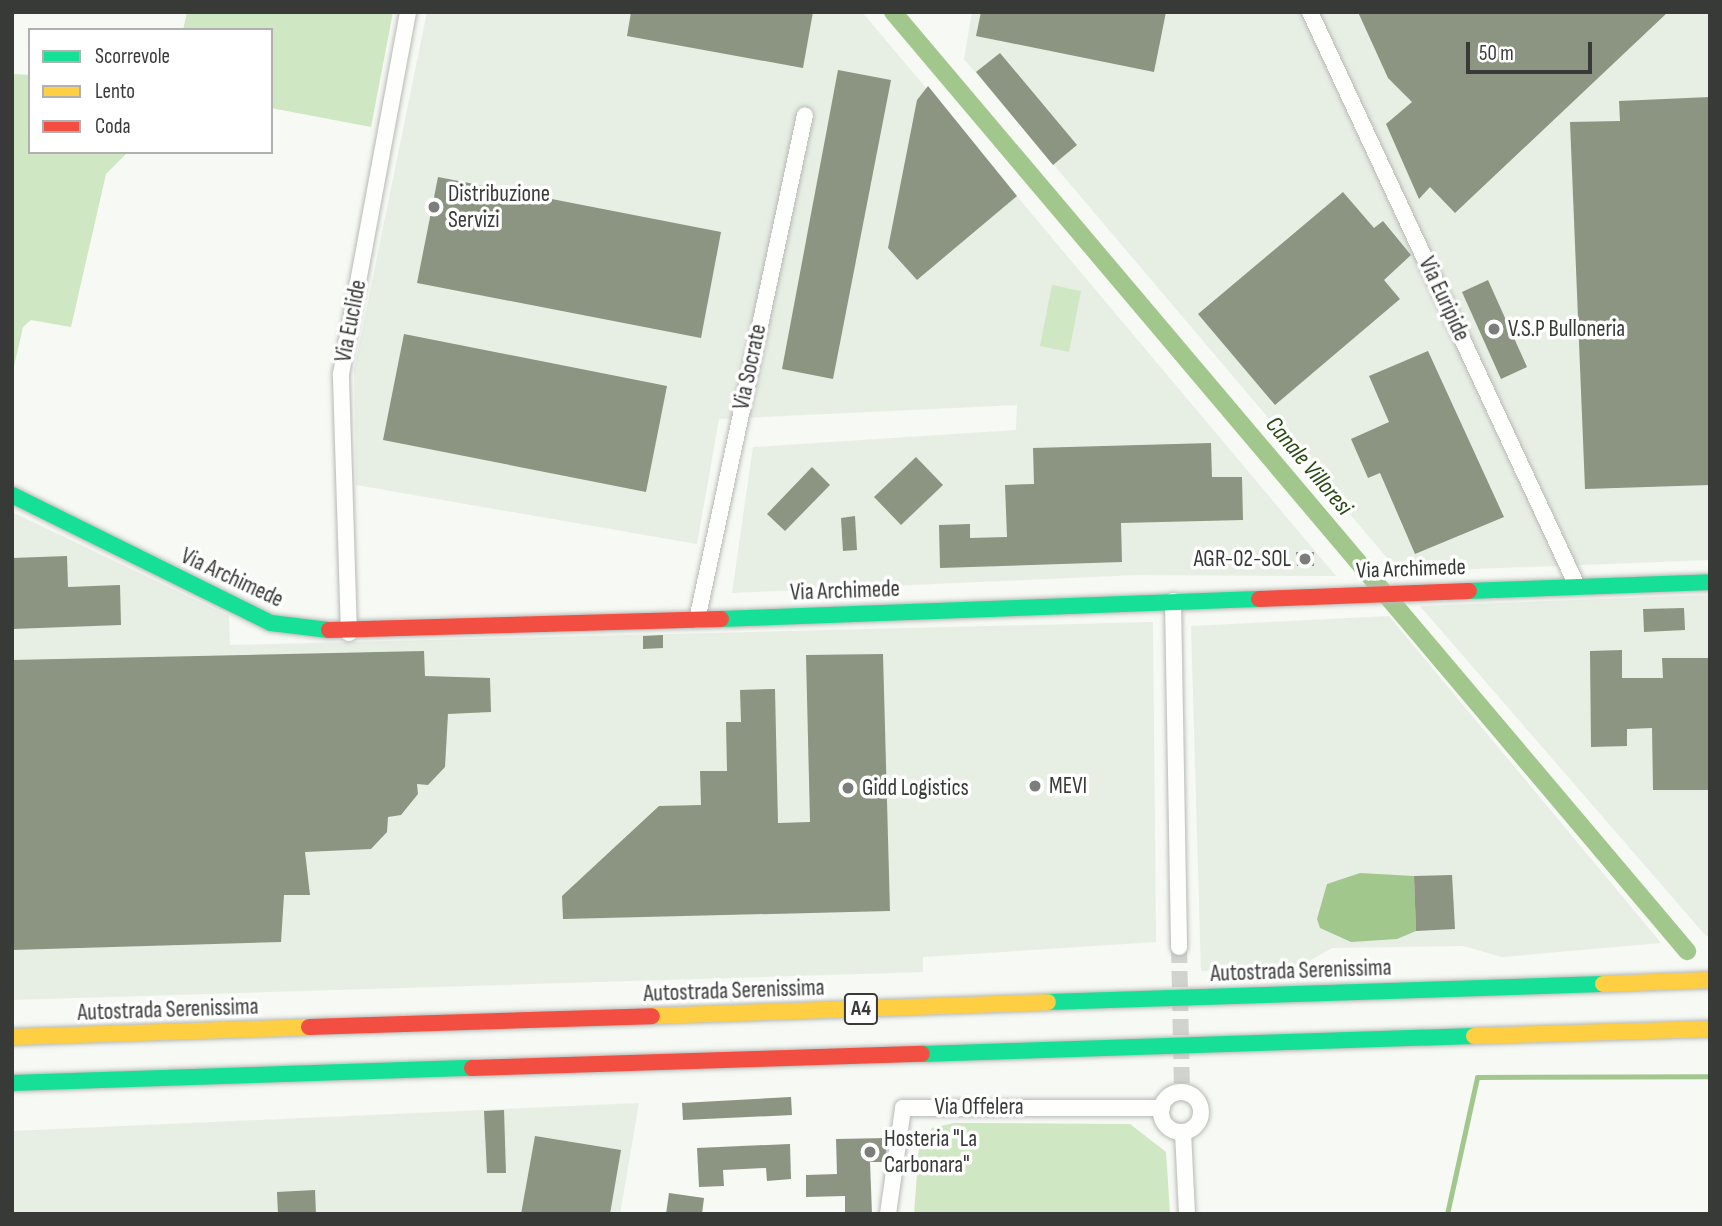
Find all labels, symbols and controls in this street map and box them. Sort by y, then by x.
legend [28,28,273,154]
scale bar [1470,28,1596,72]
text: 50 m [1479,41,1514,66]
text: Scorrevole [95,44,170,69]
text: Lento [95,79,135,104]
text: Coda [95,114,131,139]
place label: Distribuzione Servizi [448,180,550,234]
marker: Distribuzione Servizi [426,199,442,215]
street label: Via Euripide [1413,252,1475,346]
street label: Via Euclide [330,277,372,365]
place label: V.S.P Bulloneria [1508,315,1625,343]
marker: V.S.P Bulloneria [1486,321,1502,337]
street label: Via Socrate [727,322,773,412]
water label: Canale Villoresi [1259,411,1359,521]
street label: Via Archimede [176,542,288,614]
place label: AGR-02-SOL [1194,545,1291,573]
marker: AGR-02-SOL [1297,551,1313,567]
street label: Via Archimede [1356,553,1466,585]
street label: Via Archimede [790,575,900,607]
place label: MEVI [1049,772,1087,800]
place label: Gidd Logistics [862,774,969,802]
marker: MEVI [1027,778,1043,794]
marker: Gidd Logistics [840,780,856,796]
street label: Autostrada Serenissima [1210,954,1392,988]
street label: Autostrada Serenissima [643,974,825,1008]
road number: A4 [844,992,878,1026]
street label: Autostrada Serenissima [77,993,259,1027]
street label: Via Offelera [934,1093,1024,1121]
place label: Hosteria "La Carbonara" [884,1125,977,1179]
marker: Hosteria "La Carbonara" [862,1144,878,1160]

